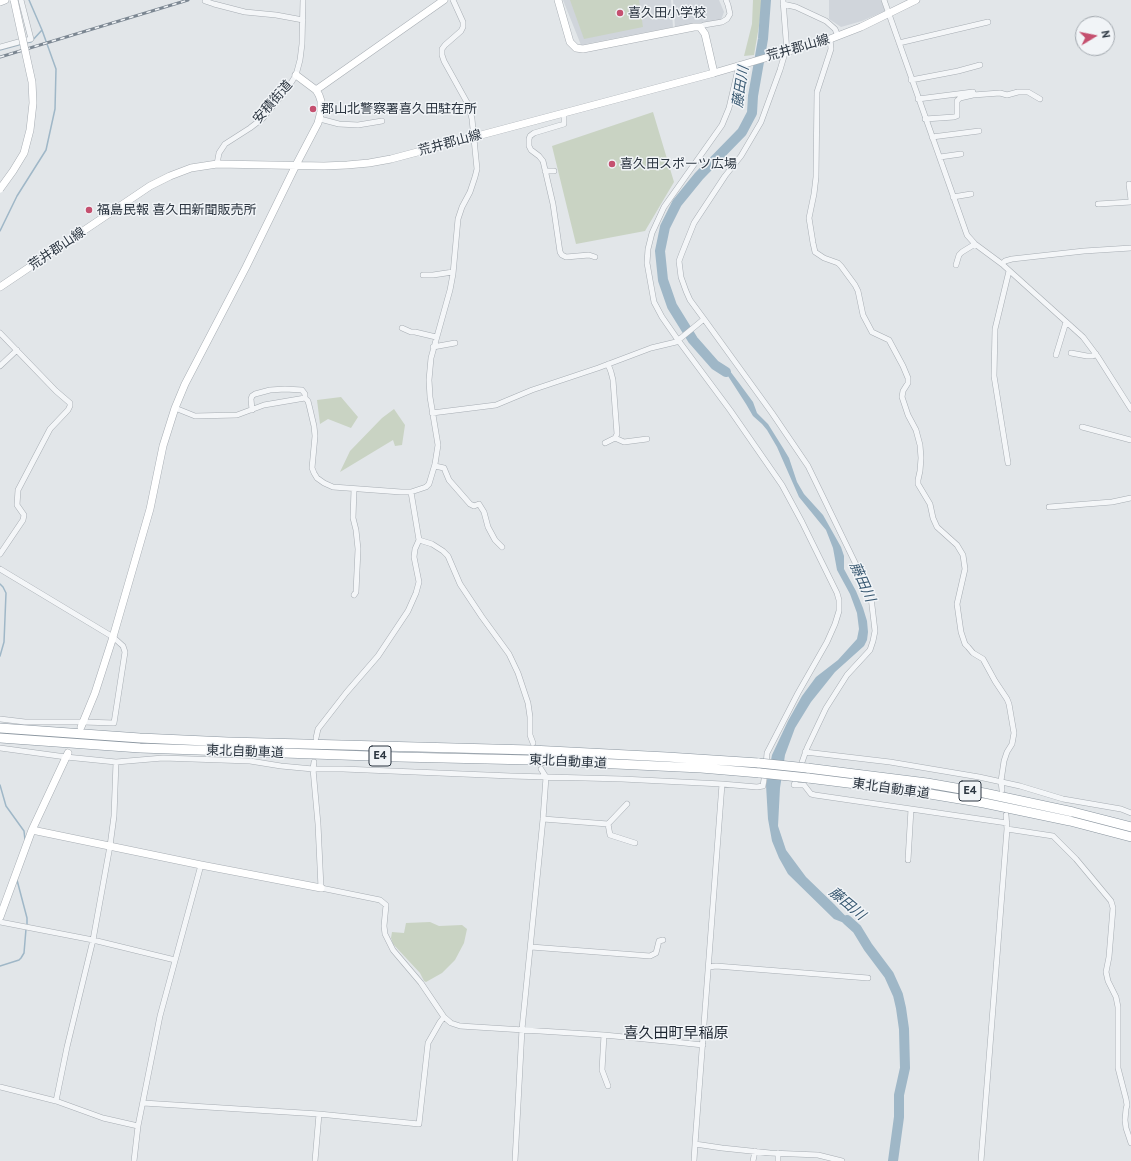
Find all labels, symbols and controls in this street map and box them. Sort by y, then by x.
place label: 喜久田小学校 [628,5,706,21]
marker: 喜久田小学校 [615,8,625,18]
north arrow [1075,16,1115,56]
text: N [1098,29,1113,39]
street label: 荒井郡山線 [765,32,831,64]
water label: 藤田川 [729,65,753,109]
street label: 安積街道 [250,77,296,127]
place label: 郡山北警察署喜久田駐在所 [321,101,477,117]
marker: 郡山北警察署喜久田駐在所 [308,104,318,114]
street label: 荒井郡山線 [417,127,483,159]
place label: 喜久田スポーツ広場 [620,156,737,172]
marker: 喜久田スポーツ広場 [607,159,617,169]
place label: 福島民報 喜久田新聞販売所 [97,202,256,218]
marker: 福島民報 喜久田新聞販売所 [84,205,94,215]
street label: 荒井郡山線 [26,224,88,274]
water label: 藤田川 [846,559,878,605]
street label: 東北自動車道 [206,743,284,761]
road number: E4 [369,746,391,766]
street label: 東北自動車道 [529,752,607,772]
street label: 東北自動車道 [851,776,931,802]
road number: E4 [959,781,981,801]
water label: 藤田川 [826,884,868,924]
district label: 喜久田町早稲原 [624,1025,728,1043]

